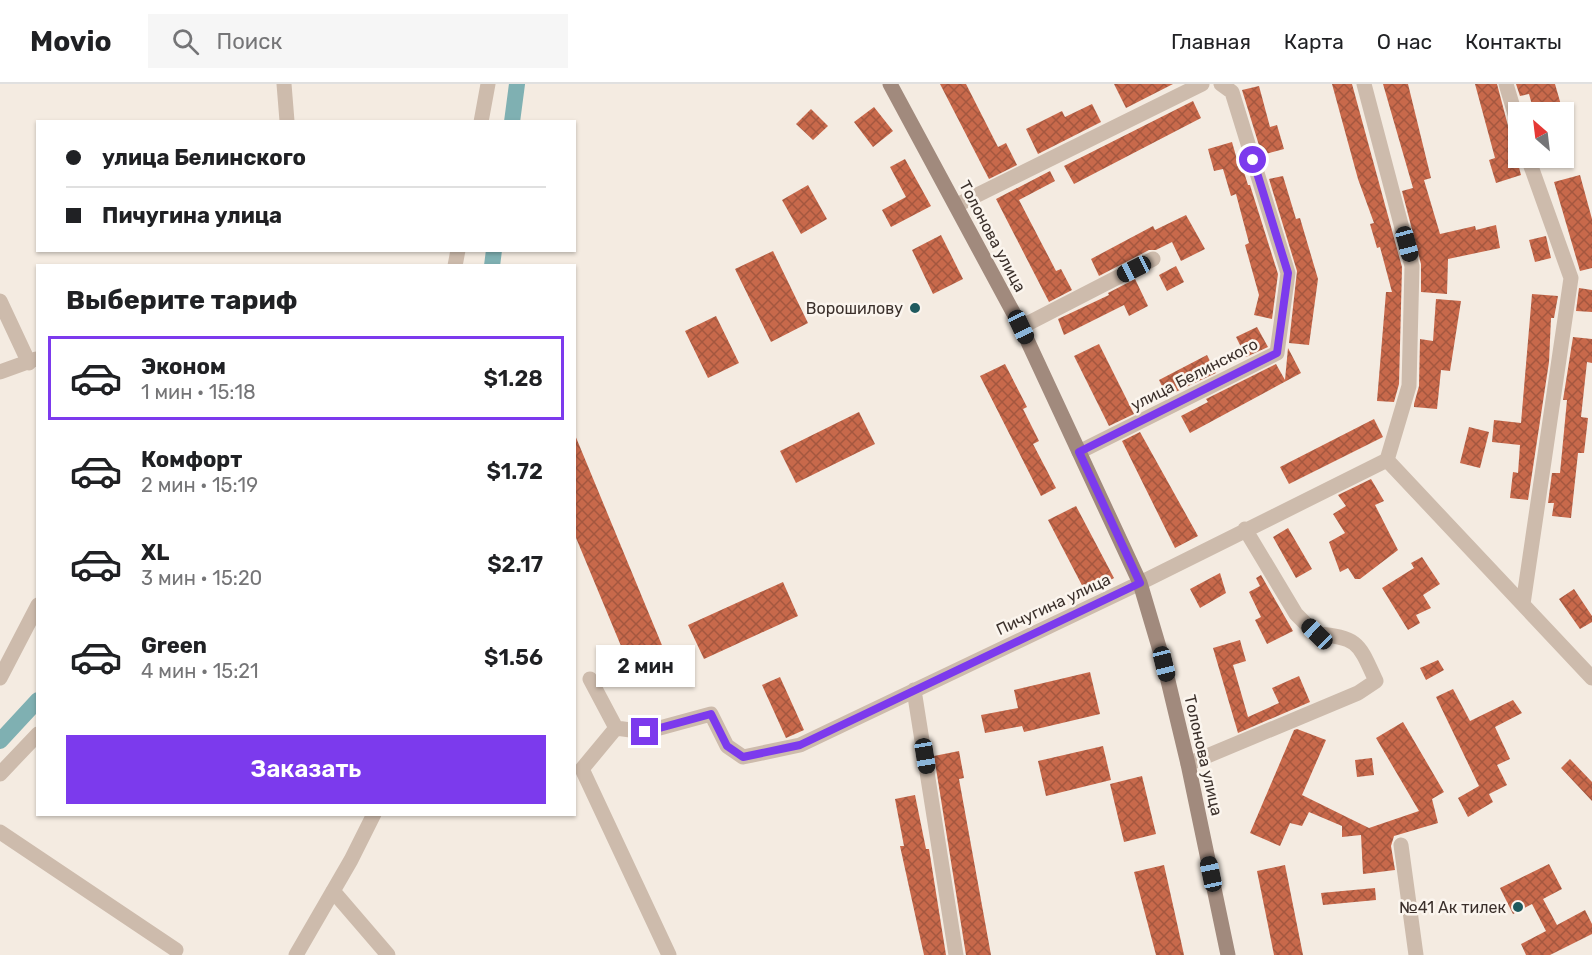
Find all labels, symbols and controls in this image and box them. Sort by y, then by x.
search box [148,14,568,68]
text: Movio [30,25,112,58]
icon: search [169,25,202,58]
text: Поиск [217,28,282,55]
text: Главная [1171,29,1251,54]
text: Карта [1284,29,1344,54]
text: О нас [1377,29,1432,54]
text: Контакты [1465,29,1562,54]
north arrow [1508,102,1574,168]
map controls [1508,102,1574,168]
text: улица Белинского [102,144,306,171]
route start [1239,146,1266,173]
street label: Толонова улица [955,177,1030,295]
text: Пичугина улица [102,202,282,229]
car [1394,224,1420,264]
car [1114,253,1154,285]
text: Выберите тариф [66,284,297,316]
place label: Ворошилову [806,299,903,318]
marker: Ворошилову [908,301,922,315]
car [1005,307,1037,347]
street label: улица Белинского [1128,334,1261,415]
icon: car [69,351,123,405]
text: Эконом [141,353,226,380]
text: $1.28 [483,365,543,392]
text: 1 мин · 15:18 [141,380,256,404]
icon: car [69,444,123,498]
text: Комфорт [141,446,242,473]
text: $1.72 [486,458,543,485]
text: 2 мин · 15:19 [141,473,258,497]
icon: car [69,537,123,591]
text: XL [141,539,169,566]
text: $2.17 [487,551,543,578]
text: 3 мин · 15:20 [141,566,262,590]
street label: Пичугина улица [993,570,1113,639]
car [1298,615,1336,653]
icon: car [69,630,123,684]
text: Green [141,632,207,659]
text: $1.56 [484,644,543,671]
car [1151,644,1177,684]
callout: 2 мин [596,645,694,687]
text: 2 мин [617,654,674,678]
text: 4 мин · 15:21 [141,659,259,683]
street label: Толонова улица [1180,693,1227,817]
route end [631,718,658,745]
button: Заказать [66,735,546,804]
car [913,737,937,775]
car [1198,855,1224,893]
place label: №41 Ак тилек [1399,898,1506,917]
marker: №41 Ак тилек [1511,900,1525,914]

